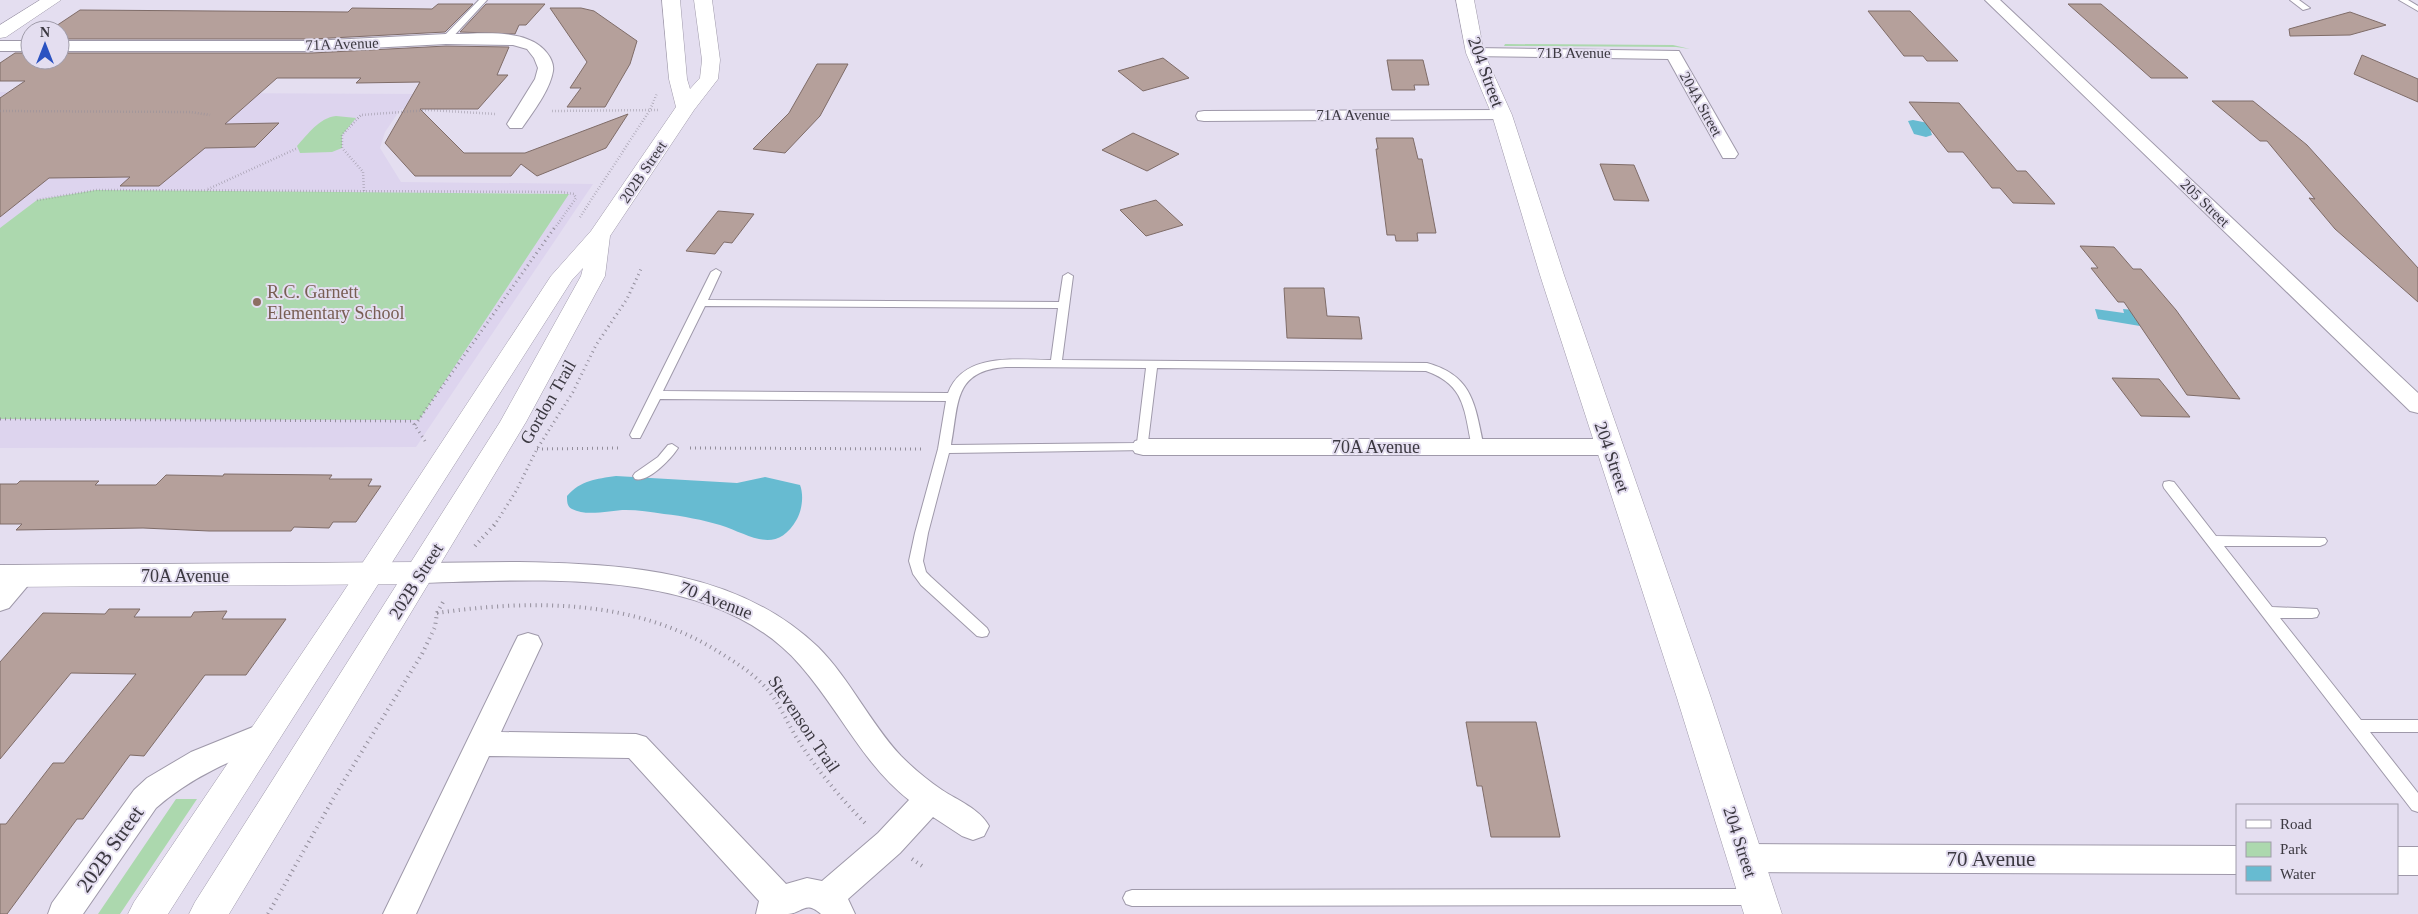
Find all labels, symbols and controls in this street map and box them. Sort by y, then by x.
north arrow [20,20,70,70]
text: N [40,25,50,40]
street label: 204 Street [1464,34,1508,110]
street label: 71A Avenue [305,35,379,53]
street label: 71B Avenue [1537,45,1611,61]
street label: 204A Street [1677,69,1726,140]
street label: 71A Avenue [1316,107,1390,123]
street label: 202B Street [616,137,670,206]
street label: 205 Street [2177,176,2233,231]
place label: R.C. Garnett Elementary School [267,282,404,323]
marker: R.C. Garnett Elementary School [251,296,263,308]
street label: Gordon Trail [516,357,580,447]
street label: 204 Street [1591,419,1633,495]
street label: 70A Avenue [1332,437,1420,457]
street label: 202B Street [385,539,447,623]
street label: 70A Avenue [141,566,229,586]
street label: 70 Avenue [677,577,755,623]
street label: Stevenson Trail [764,672,844,776]
street label: 202B Street [72,801,149,897]
street label: 204 Street [1719,804,1761,880]
legend [2236,804,2398,894]
text: Road [2280,816,2312,832]
text: Park [2280,841,2308,857]
street label: 70 Avenue [1947,847,2035,871]
text: Water [2280,866,2315,882]

